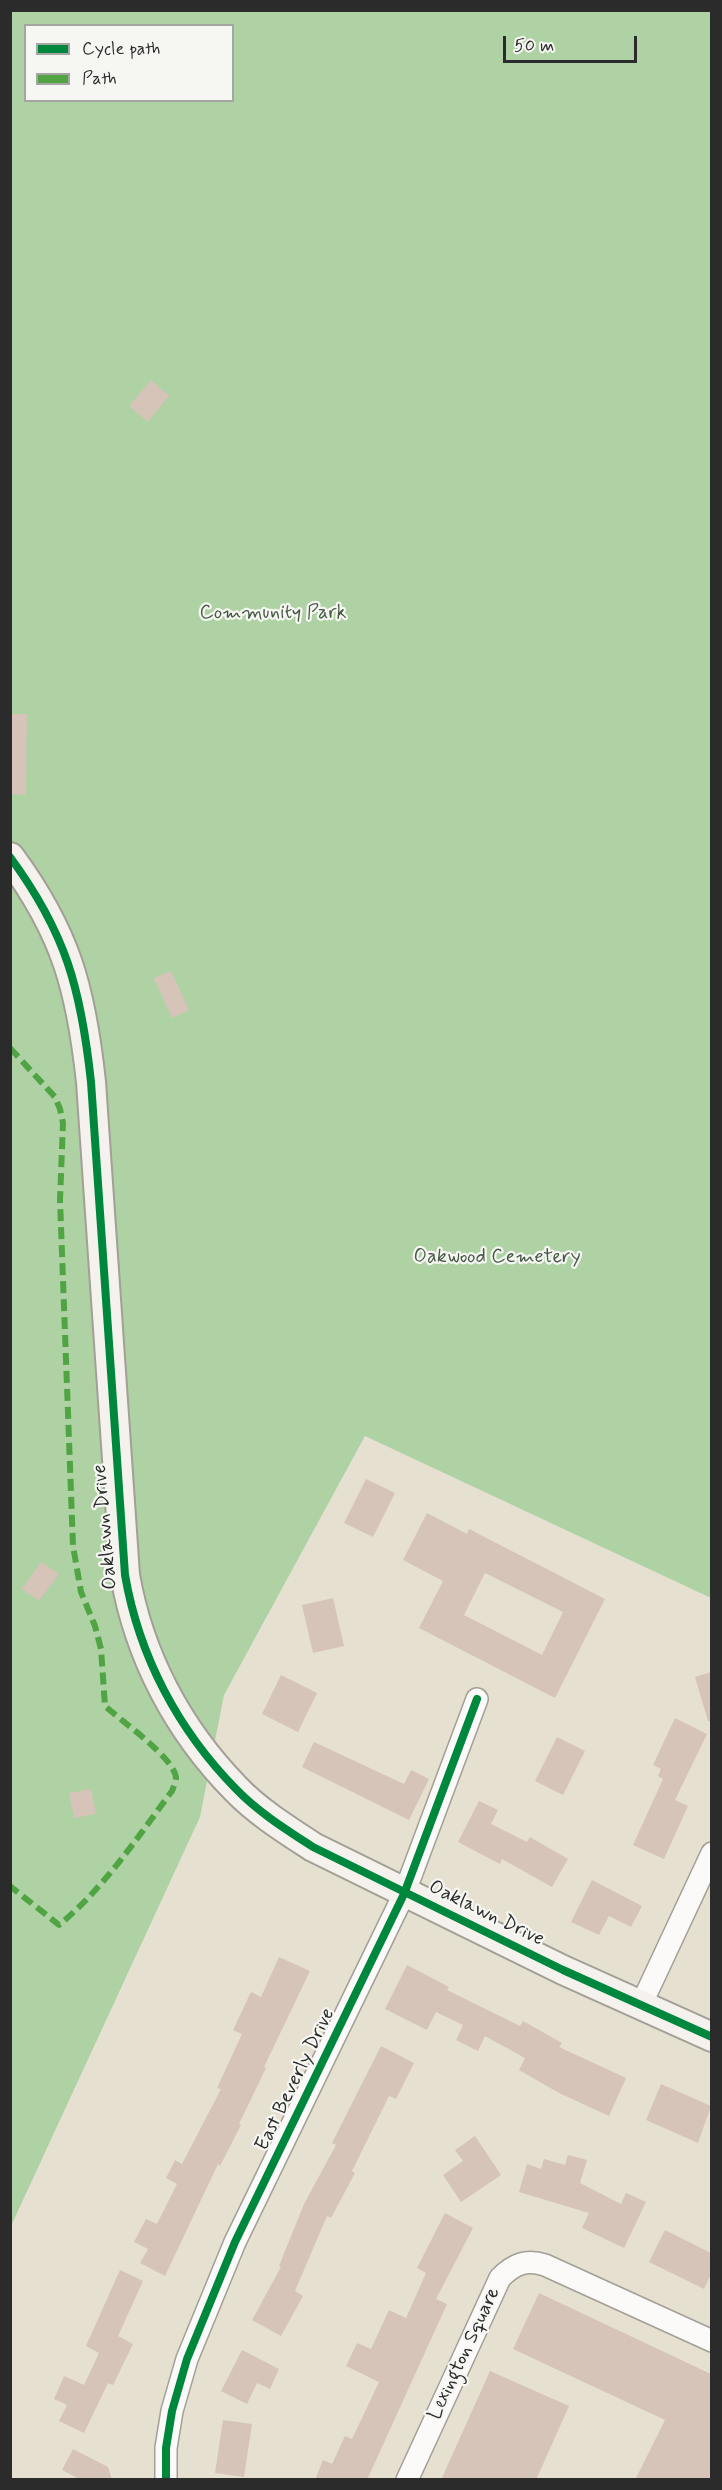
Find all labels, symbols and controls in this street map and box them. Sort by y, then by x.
legend [24,24,234,102]
scale bar [506,24,640,62]
text: 50 m [514,34,554,58]
text: Cycle path [82,37,160,61]
text: Path [82,67,117,91]
park label: Community Park [199,602,347,626]
park label: Oakwood Cemetery [413,1246,581,1270]
street label: Oaklawn Drive [89,1463,123,1591]
street label: Oaklawn Drive [424,1876,548,1952]
street label: East Beverly Drive [251,2005,341,2155]
street label: Lexington Square [424,2284,506,2424]

